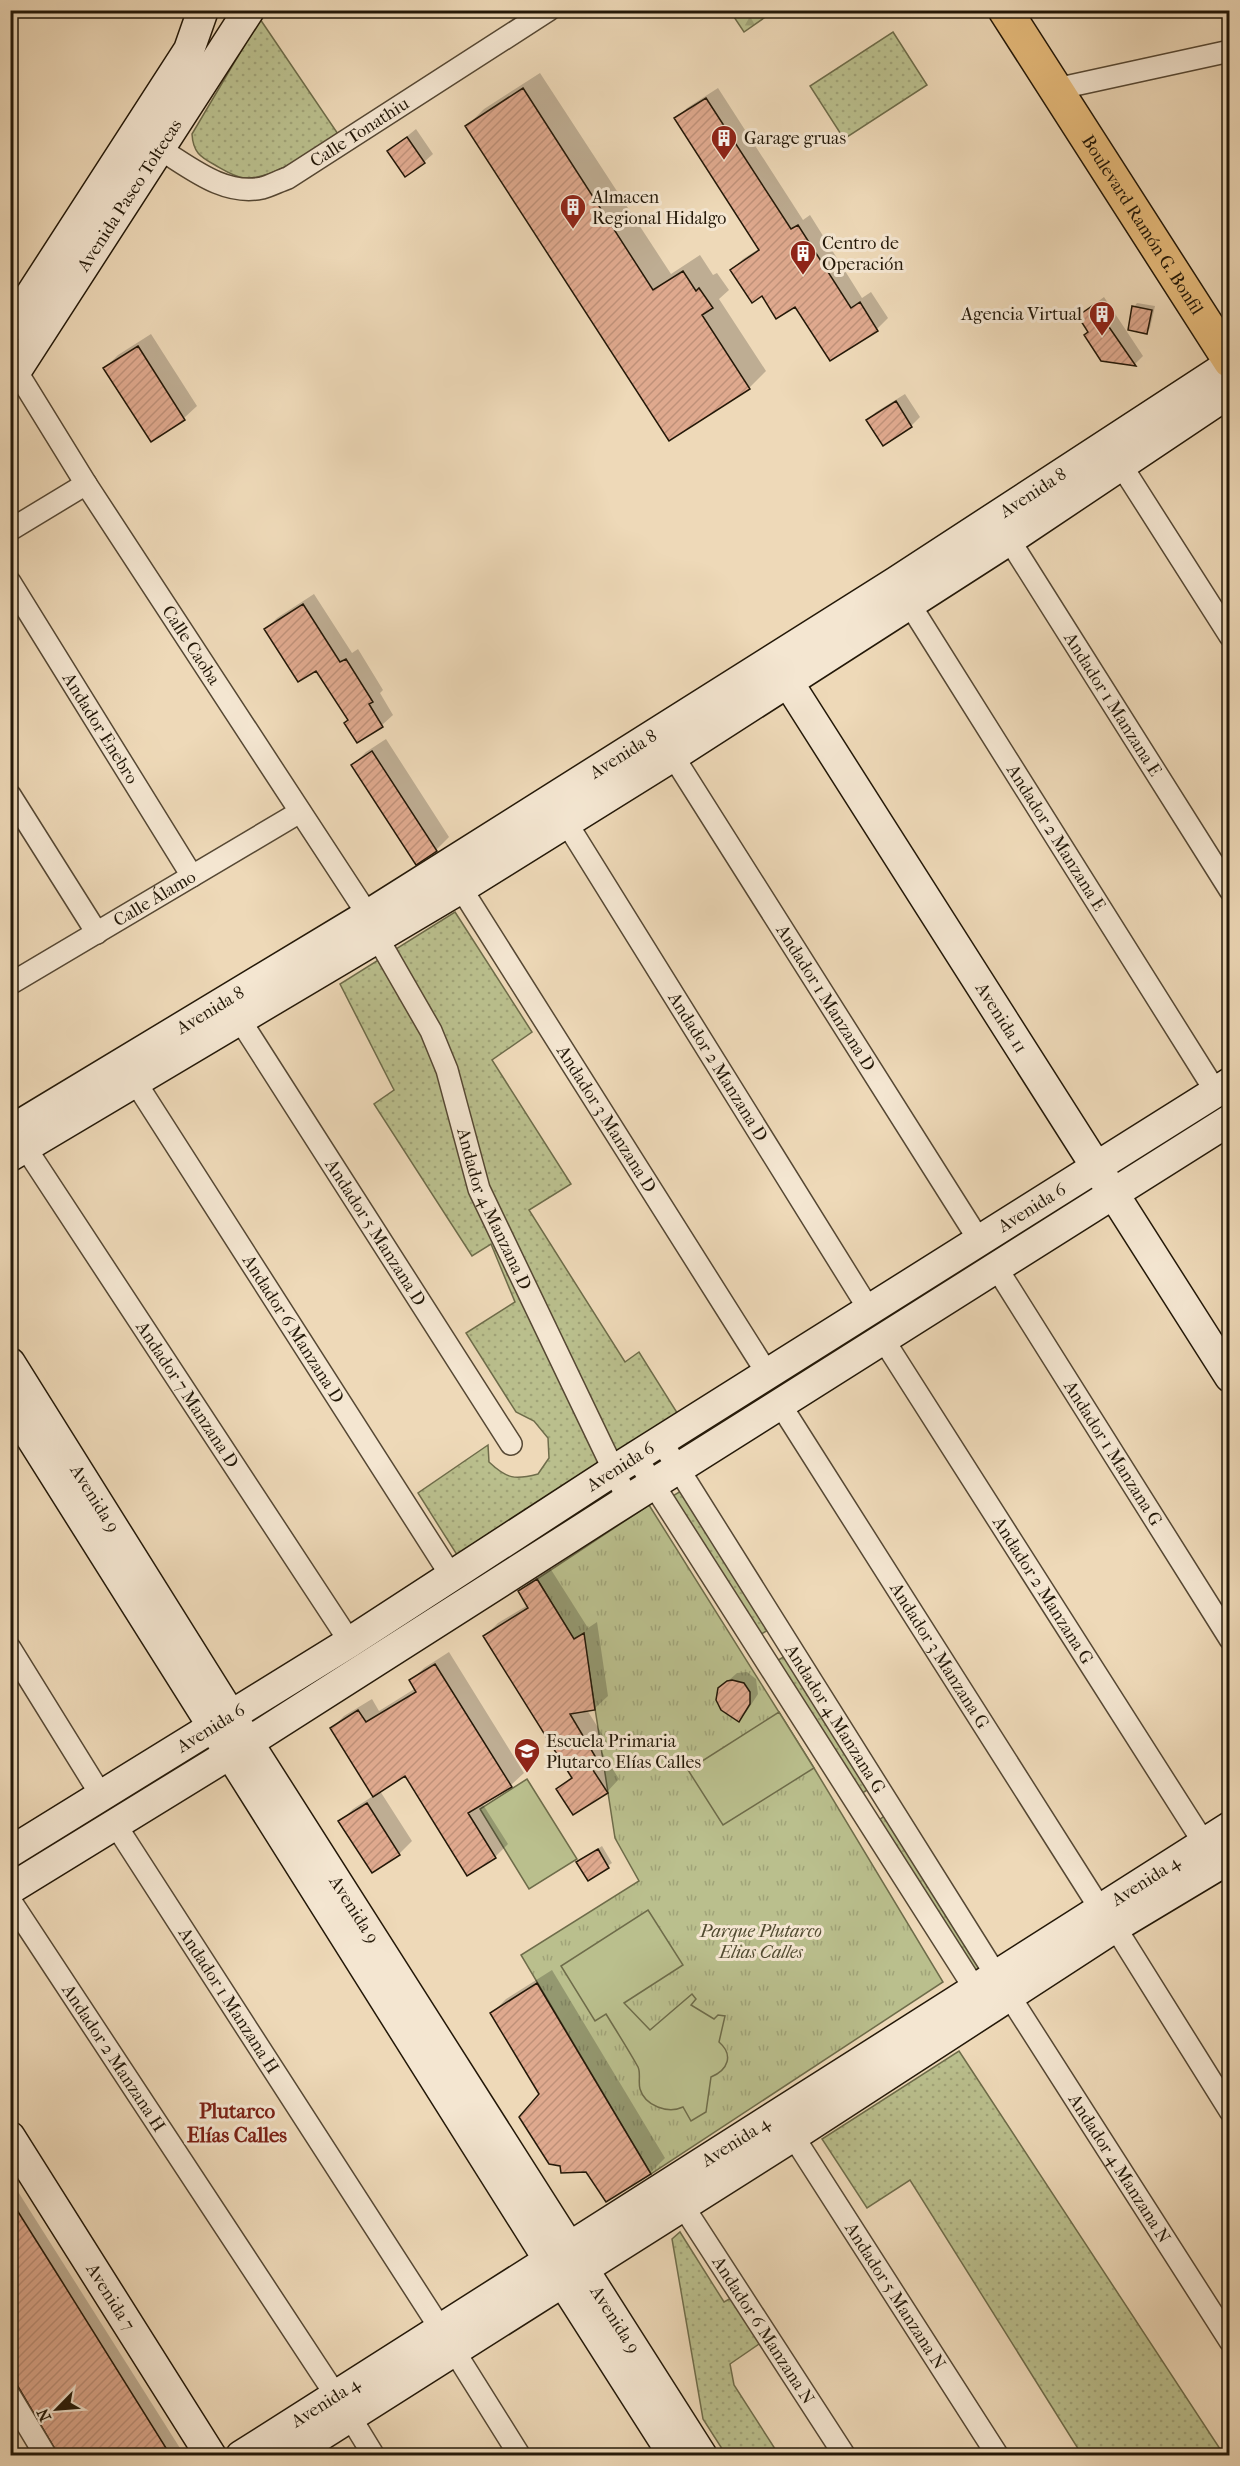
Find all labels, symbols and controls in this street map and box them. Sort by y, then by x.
street label: Calle Tonathiu [306,93,413,172]
street label: Avenida Paseo Toltecas [72,115,186,276]
building icon: Garage gruas [709,123,739,161]
place label: Garage gruas [744,128,846,149]
street label: Boulevard Ramón G. Bonfil [1077,131,1208,318]
place label: Almacen Regional Hidalgo [591,187,726,229]
building icon: Almacen Regional Hidalgo [558,192,588,230]
place label: Centro de Operación [822,233,904,275]
building icon: Centro de Operación [788,238,818,276]
building icon: Agencia Virtual [1087,299,1117,337]
place label: Agencia Virtual [960,304,1082,325]
street label: Avenida 8 [995,463,1070,523]
street label: Calle Caoba [158,601,225,689]
street label: Andador 1 Manzana E [1059,628,1166,780]
street label: Andador Enebro [58,668,143,788]
street label: Avenida 8 [585,725,661,784]
street label: Andador 2 Manzana E [1002,760,1110,915]
street label: Calle Álamo [110,866,199,931]
street label: Andador 1 Manzana D [771,920,880,1075]
street label: Avenida 11 [971,978,1032,1057]
street label: Avenida 8 [172,982,248,1039]
street label: Andador 2 Manzana D [663,987,772,1145]
street label: Andador 3 Manzana D [552,1041,661,1196]
street label: Andador 4 Manzana D [452,1125,536,1293]
street label: Andador 5 Manzana D [321,1154,430,1310]
street label: Avenida 6 [993,1178,1070,1237]
street label: Andador 6 Manzana D [238,1250,349,1407]
street label: Andador 7 Manzana D [131,1316,243,1472]
street label: Andador 1 Manzana G [1059,1376,1167,1530]
street label: Avenida 6 [582,1437,658,1496]
street label: Avenida 9 [65,1460,124,1536]
street label: Andador 2 Manzana G [988,1512,1098,1668]
street label: Andador 3 Manzana G [885,1578,994,1733]
street label: Andador 4 Manzana G [780,1640,890,1797]
street label: Avenida 6 [172,1699,249,1757]
place label: Escuela Primaria Plutarco Elías Calles [546,1731,701,1773]
school or university icon: Escuela Primaria Plutarco Elías Calles [512,1736,542,1774]
street label: Avenida 4 [1107,1851,1184,1911]
street label: Avenida 9 [324,1871,383,1947]
park label: Parque Plutarco Elias Calles [699,1921,822,1963]
street label: Andador 1 Manzana H [174,1923,284,2077]
street label: Andador 2 Manzana H [57,1979,170,2136]
street label: Andador 4 Manzana N [1064,2089,1175,2247]
district label: Plutarco Elías Calles [187,2099,287,2147]
street label: Avenida 4 [696,2112,774,2172]
street label: Andador 5 Manzana N [840,2218,950,2374]
street label: Andador 6 Manzana N [707,2251,819,2408]
street label: Avenida 7 [81,2259,140,2335]
street label: Avenida 9 [585,2281,644,2357]
street label: Avenida 4 [286,2373,364,2432]
north arrow [27,2379,87,2439]
text: N [32,2405,55,2425]

